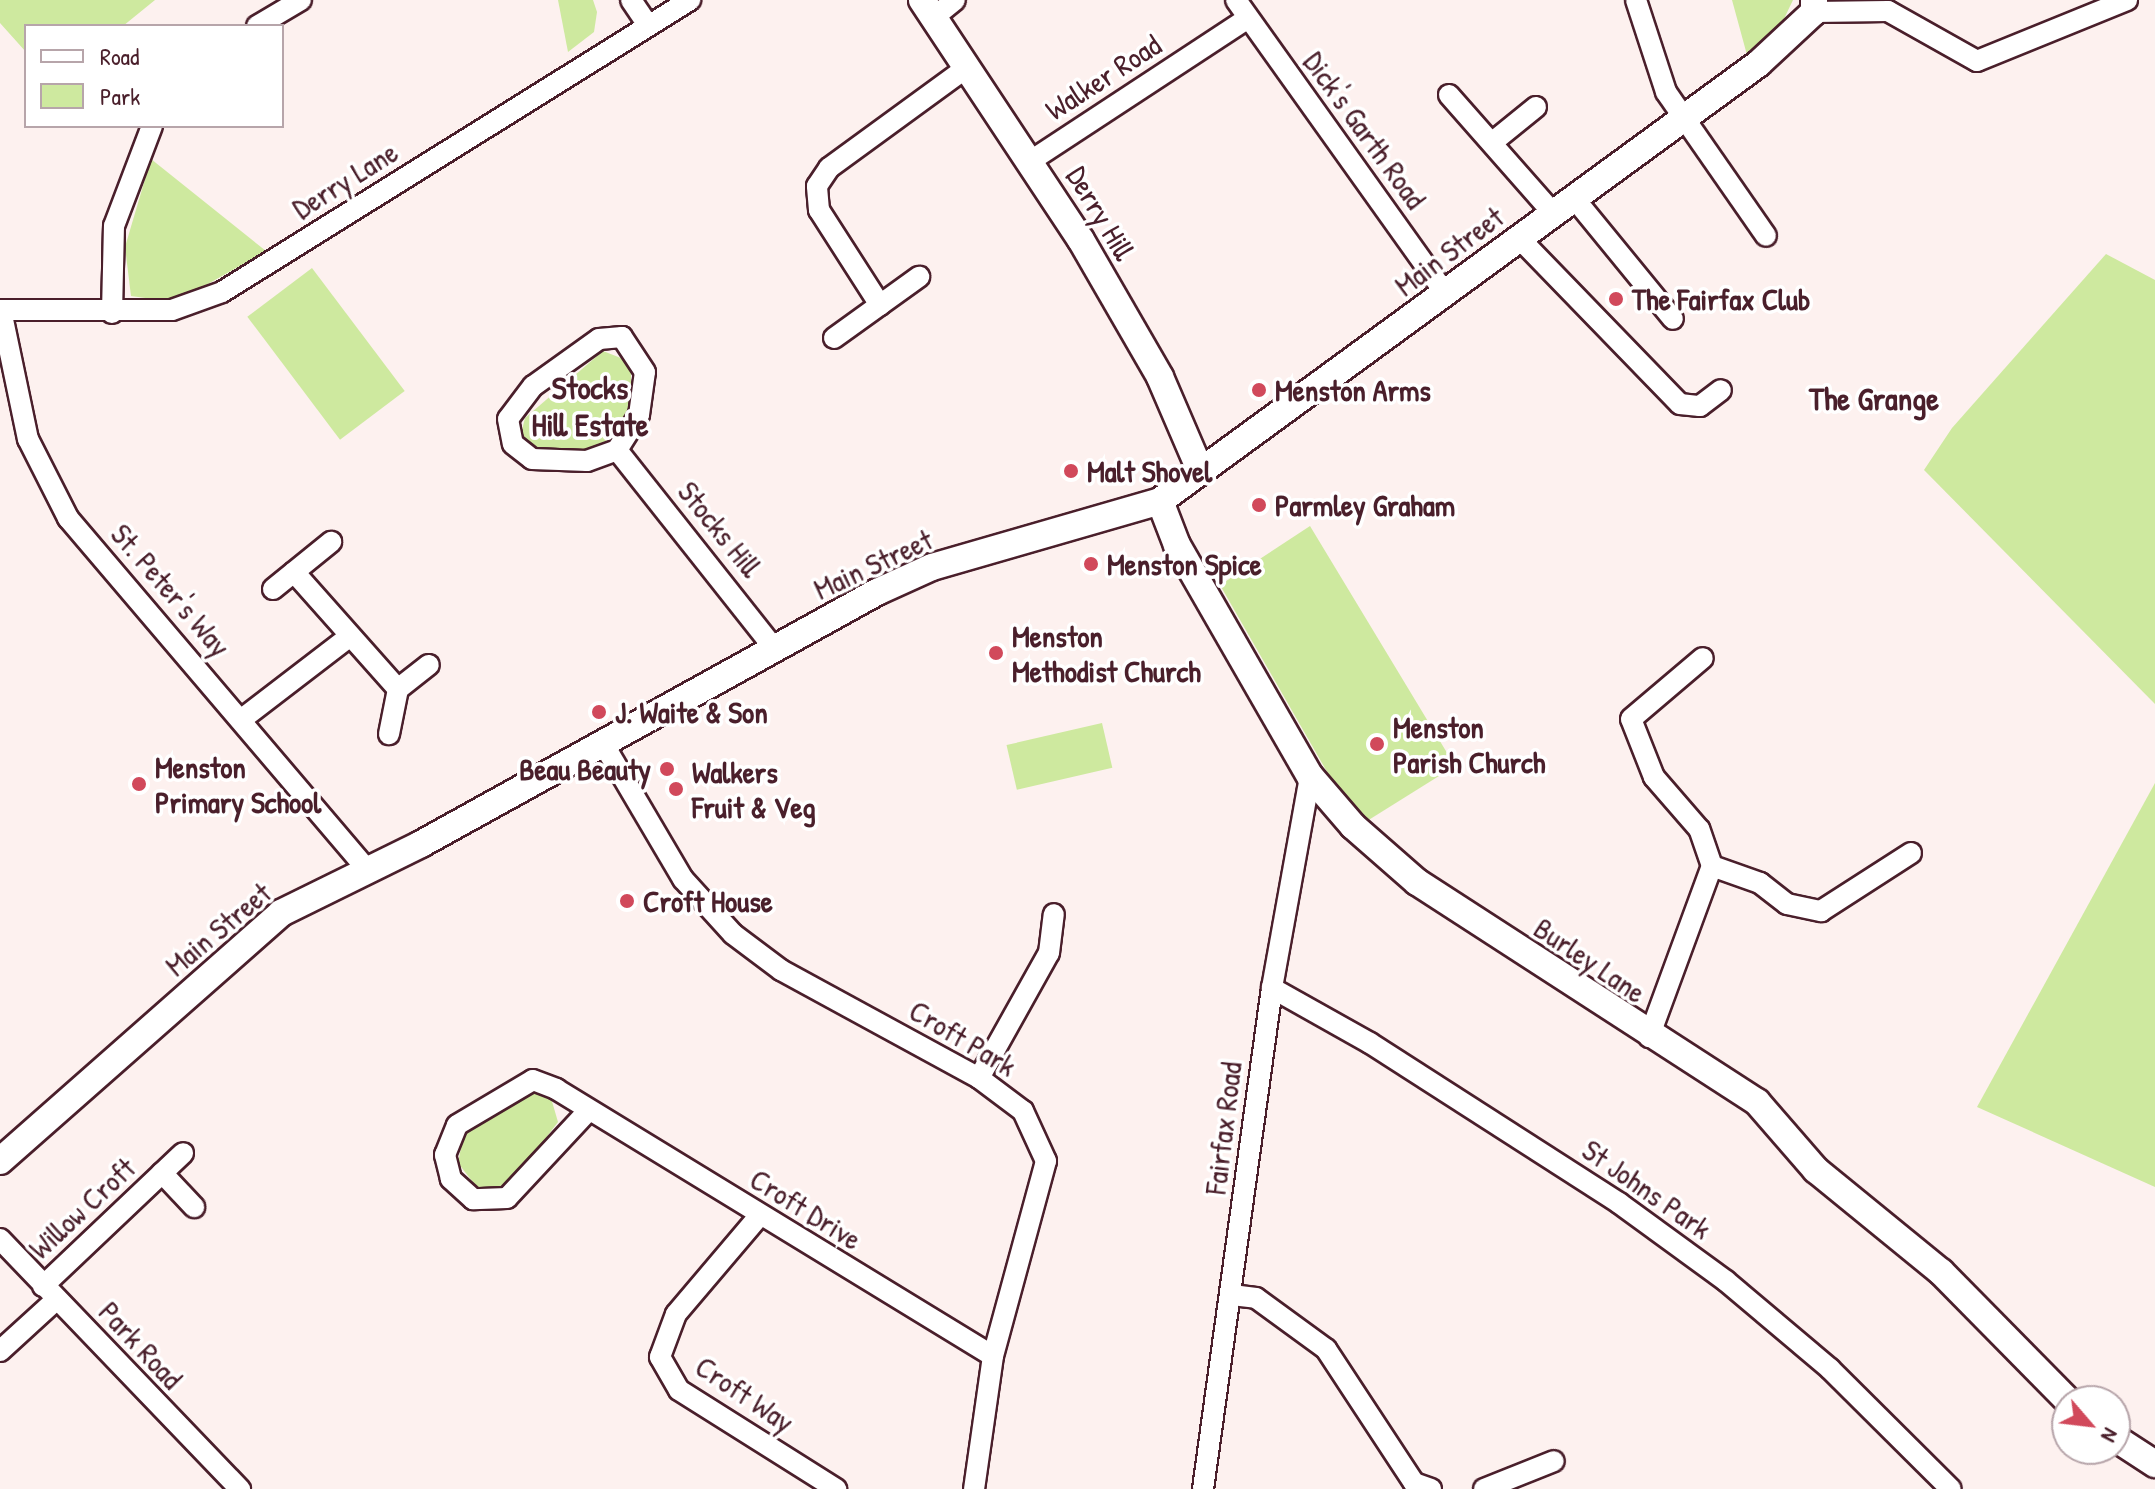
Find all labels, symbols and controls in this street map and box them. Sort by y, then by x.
legend [24,24,284,128]
street label: Walker Road [1039,26,1167,128]
text: Road [100,40,139,72]
street label: Dick's Garth Road [1296,45,1434,215]
text: Park [100,80,140,112]
street label: Derry Lane [286,134,404,226]
street label: Derry Hill [1059,160,1143,266]
street label: Main Street [1388,199,1510,303]
place label: The Fairfax Club [1632,281,1810,317]
marker: The Fairfax Club [1607,290,1625,308]
district label: Stocks Hill Estate [531,370,649,445]
place label: Menston Arms [1275,372,1431,408]
district label: The Grange [1809,380,1939,418]
marker: Menston Arms [1250,381,1268,399]
place label: Malt Shovel [1087,453,1212,489]
marker: Malt Shovel [1062,462,1080,480]
street label: Stocks Hill [671,474,769,584]
place label: Parmley Graham [1275,487,1455,523]
marker: Parmley Graham [1250,496,1268,514]
street label: St. Peter's Way [104,516,238,664]
street label: Main Street [808,521,938,607]
place label: Menston Spice [1107,546,1262,582]
marker: Menston Spice [1082,555,1100,573]
place label: Menston Methodist Church [1012,618,1201,688]
marker: Menston Methodist Church [987,644,1005,662]
place label: J. Waite & Son [615,694,768,730]
marker: J. Waite & Son [590,703,608,721]
place label: Menston Parish Church [1393,709,1545,780]
marker: Menston Parish Church [1368,735,1386,753]
place label: Menston Primary School [155,749,321,820]
place label: Beau Beauty [519,751,651,787]
place label: Walkers Fruit & Veg [692,754,816,824]
marker: Beau Beauty [658,760,676,778]
marker: Menston Primary School [130,775,148,793]
marker: Walkers Fruit & Veg [667,780,685,798]
street label: Main Street [158,875,278,983]
place label: Croft House [643,883,773,919]
marker: Croft House [618,892,636,910]
street label: Burley Lane [1527,910,1653,1010]
street label: Croft Park [903,992,1023,1084]
street label: Fairfax Road [1197,1060,1249,1196]
street label: St Johns Park [1576,1132,1718,1246]
street label: Willow Croft [21,1150,143,1266]
street label: Croft Drive [744,1161,868,1257]
street label: Park Road [92,1294,190,1396]
street label: Croft Way [689,1348,801,1440]
north arrow [2051,1385,2131,1465]
text: N [2094,1423,2126,1448]

